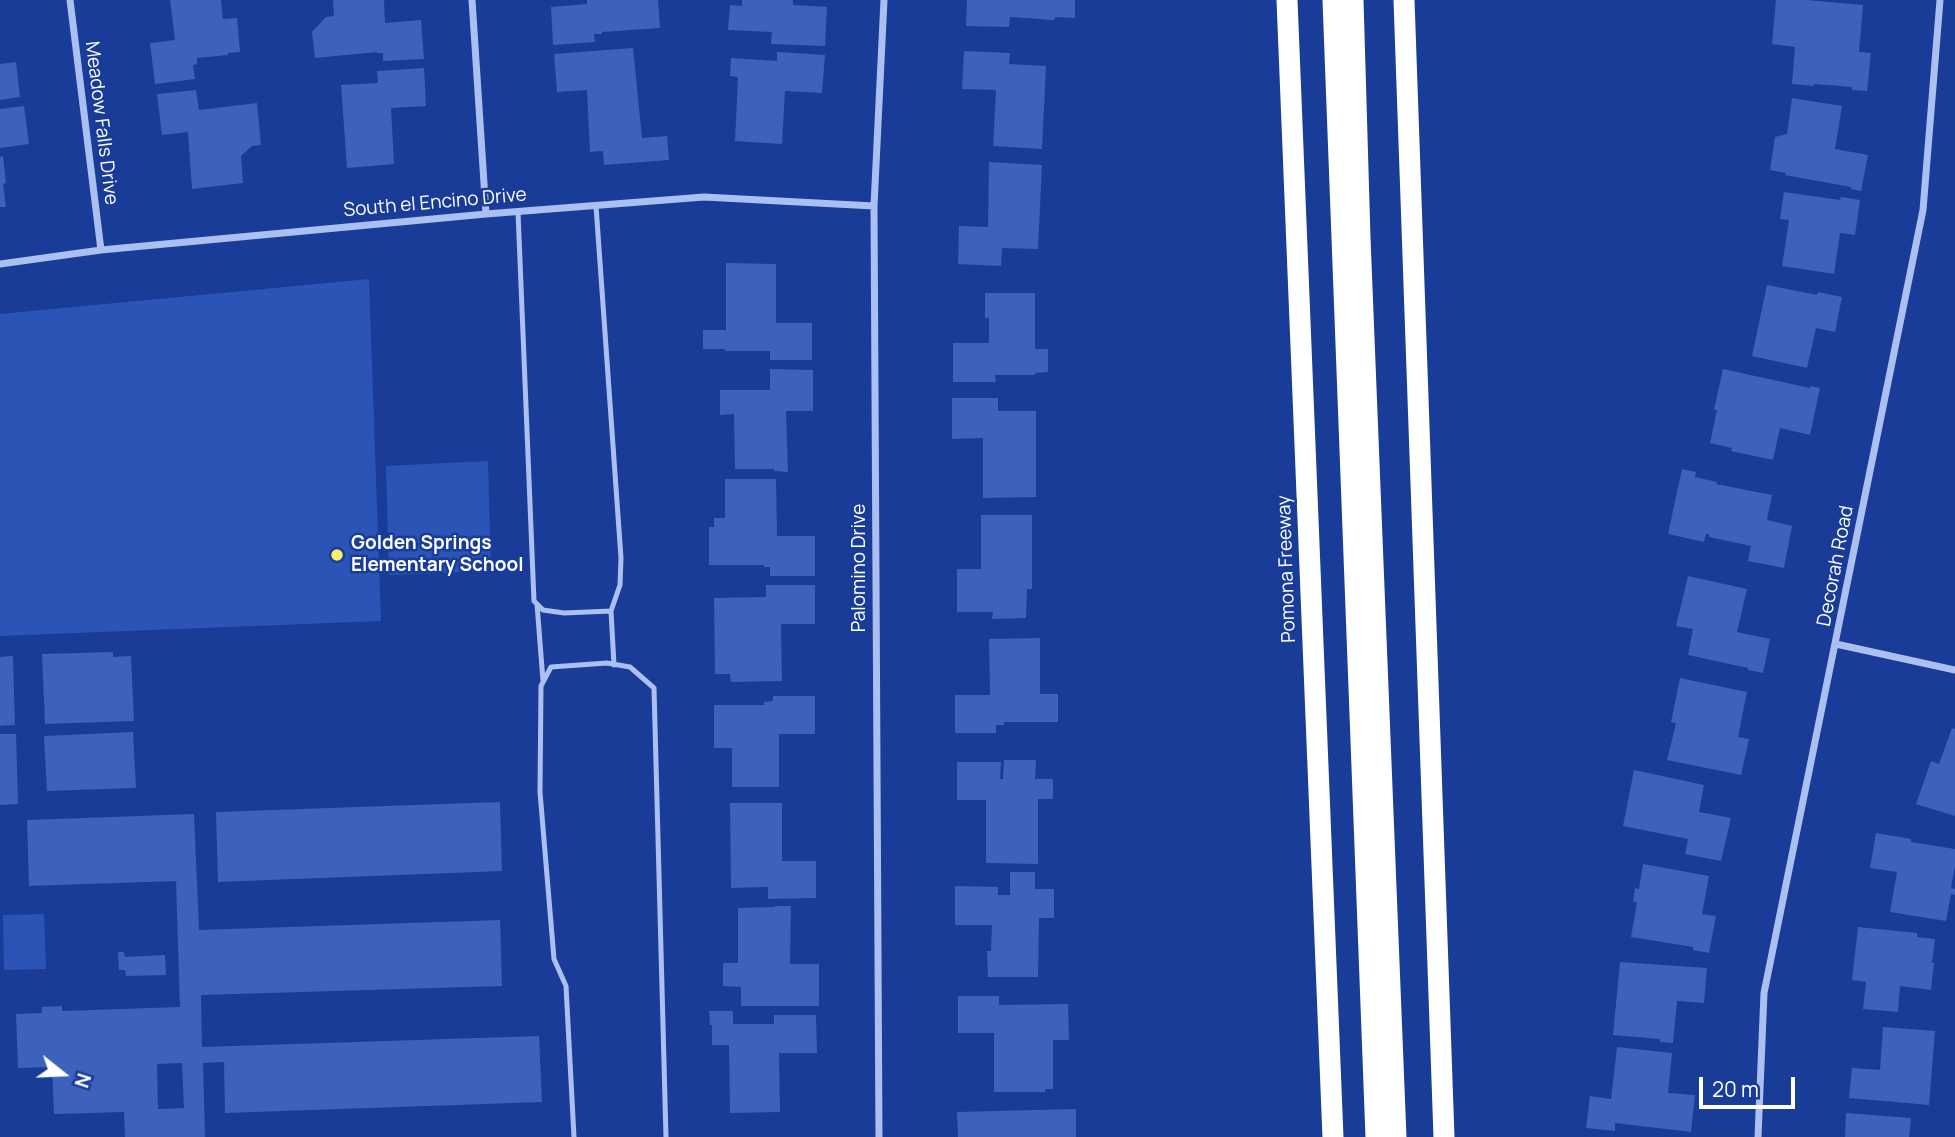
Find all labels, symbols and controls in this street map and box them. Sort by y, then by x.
street label: Meadow Falls Drive [80,40,122,206]
street label: South el Encino Drive [343,184,527,222]
street label: Pomona Freeway [1273,495,1301,643]
street label: Palomino Drive [849,504,871,632]
street label: Decorah Road [1813,504,1859,628]
place label: Golden Springs Elementary School [351,533,524,577]
marker: Golden Springs Elementary School [329,547,345,563]
north arrow [28,1039,98,1109]
scale bar [1703,1064,1799,1108]
text: N [68,1070,97,1091]
text: 20 m [1712,1075,1759,1103]

